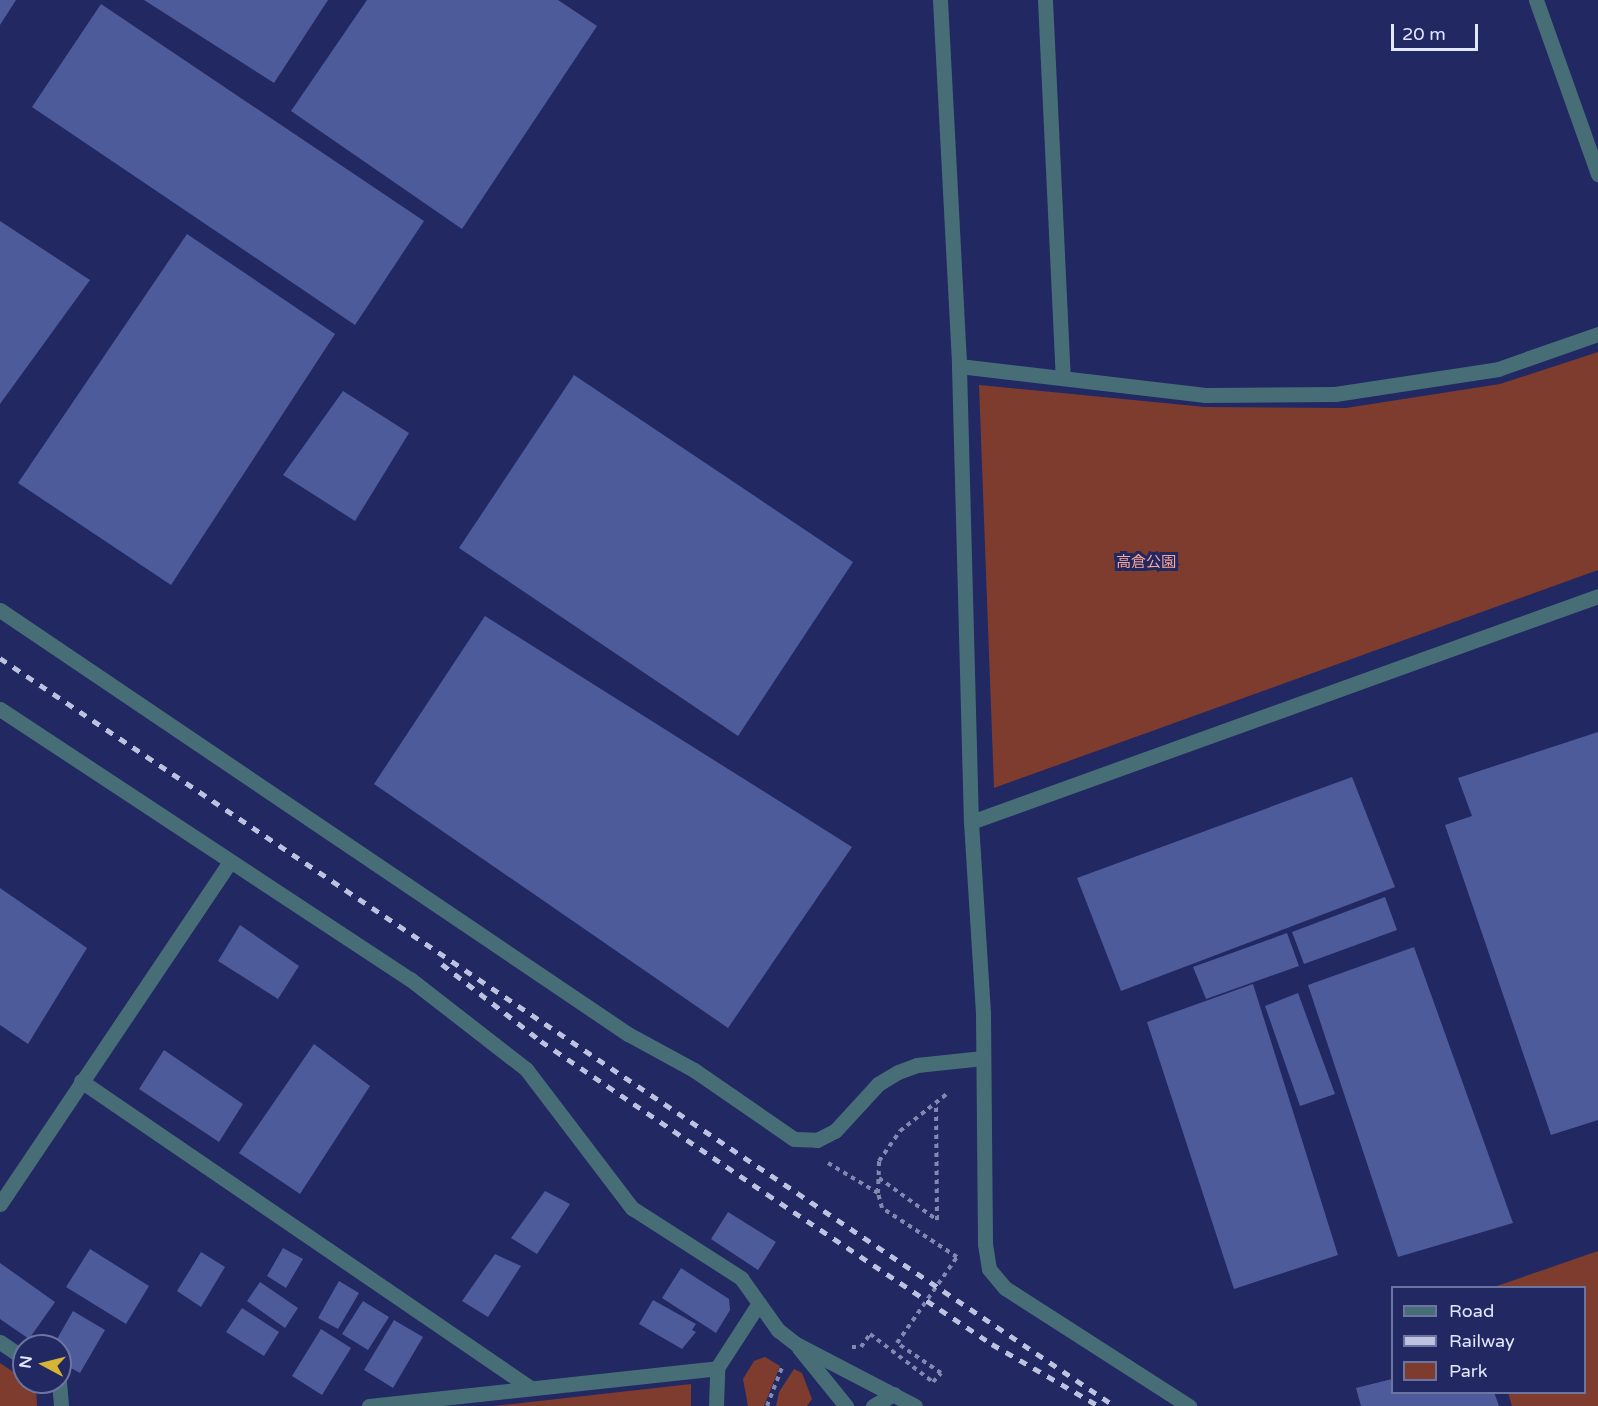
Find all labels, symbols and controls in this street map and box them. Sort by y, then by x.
scale bar [1394,12,1481,50]
text: 20 m [1402,23,1446,45]
park label: 高倉公園 [1116,554,1176,572]
legend [1391,1286,1586,1394]
text: Road [1449,1300,1494,1322]
text: Railway [1449,1330,1515,1352]
north arrow [12,1334,72,1394]
text: N [15,1354,37,1370]
text: Park [1449,1360,1487,1382]

